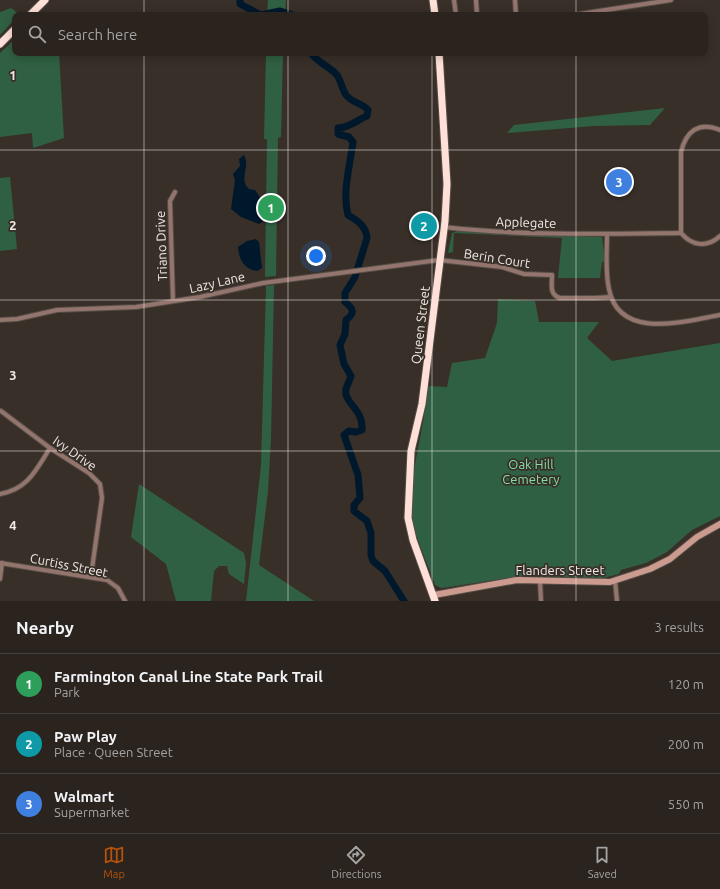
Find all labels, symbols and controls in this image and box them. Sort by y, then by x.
search box [12,12,708,56]
icon: search [26,23,48,45]
text: Search here [58,26,137,43]
text: 1 [9,68,17,82]
pin: 3 [606,167,632,197]
pin: 1 [258,193,284,223]
street label: Triano Drive [153,211,169,281]
pin: 2 [411,211,437,241]
street label: Applegate [495,214,557,230]
text: 2 [9,218,17,232]
your location [306,246,326,266]
street label: Berin Court [463,246,531,270]
street label: Lazy Lane [188,269,246,295]
street label: Queen Street [408,285,433,365]
text: 3 [9,368,17,382]
street label: Ivy Drive [51,433,99,473]
park label: Oak Hill Cemetery [502,457,560,486]
text: 4 [9,518,17,532]
street label: Curtiss Street [29,551,109,579]
street label: Flanders Street [516,563,605,577]
text: Nearby [16,618,74,637]
text: 3 results [654,620,704,634]
text: Farmington Canal Line State Park Trail [54,668,323,685]
text: 1 [25,677,33,691]
text: 120 m [668,677,704,691]
text: Park [54,685,80,699]
text: Paw Play [54,728,117,745]
text: 2 [25,737,33,751]
text: 200 m [668,737,704,751]
text: Place · Queen Street [54,745,173,759]
text: Walmart [54,788,114,805]
text: 3 [25,797,33,811]
text: 550 m [668,797,704,811]
text: Supermarket [54,805,129,819]
tab: Map [103,844,125,880]
tab: Directions [331,844,381,880]
tab: Saved [588,844,617,880]

